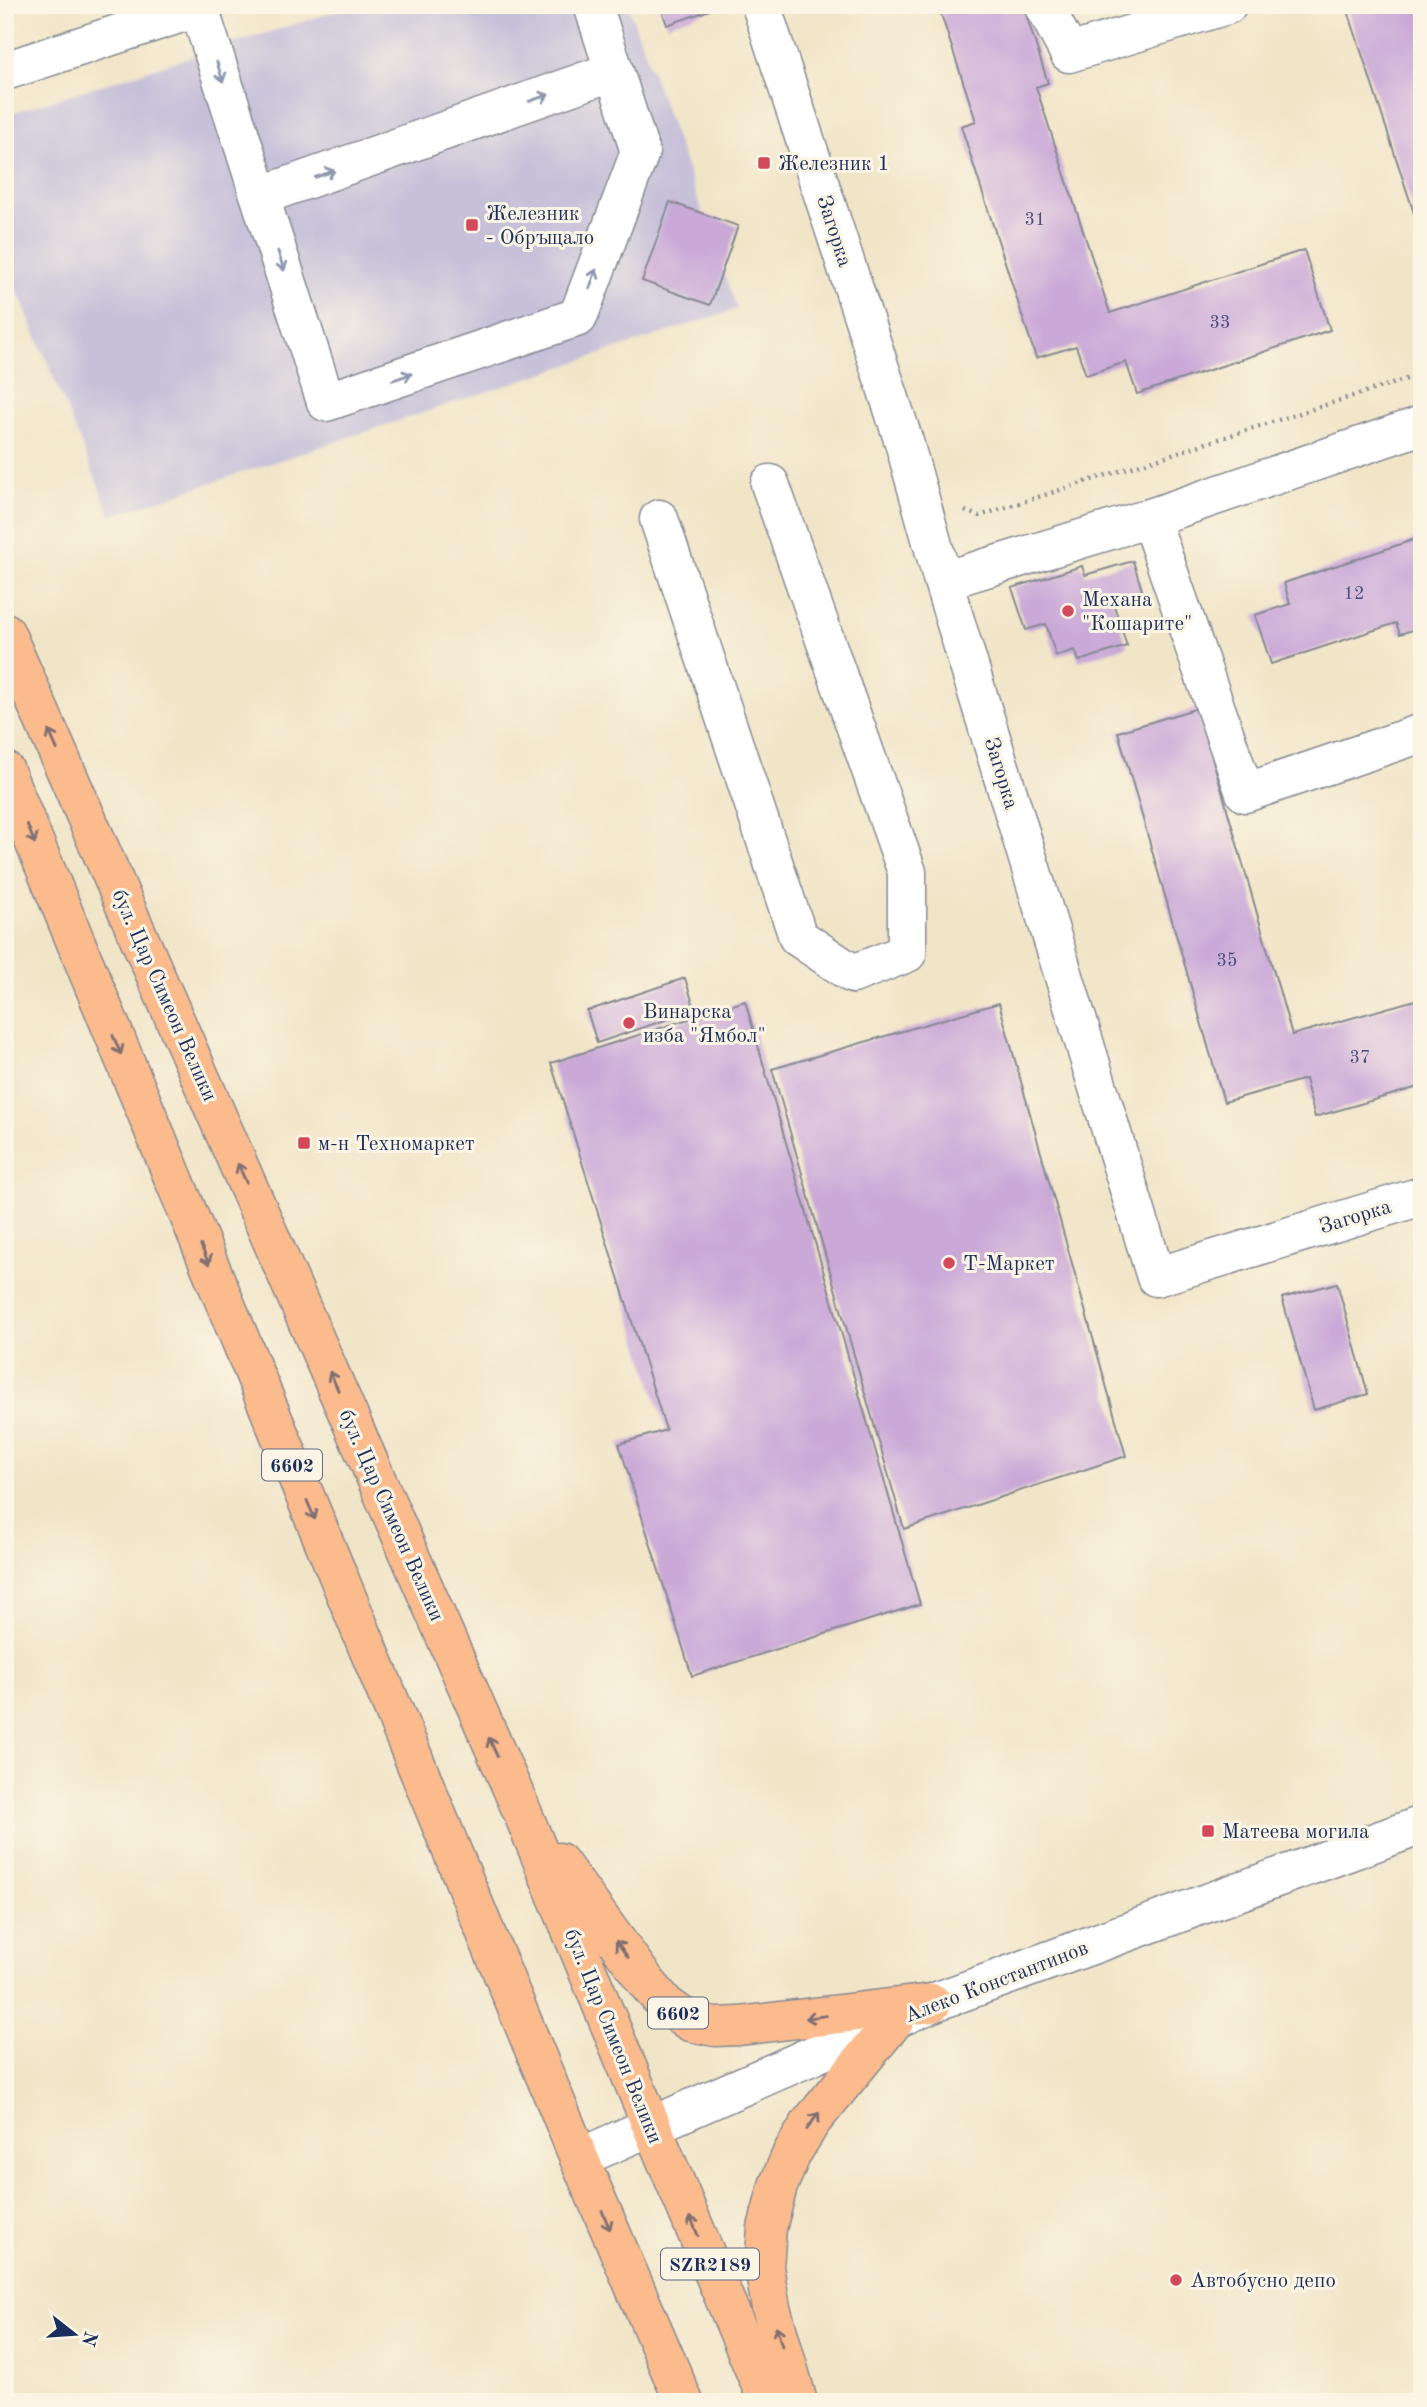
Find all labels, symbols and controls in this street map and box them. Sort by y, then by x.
one-way arrow [215,61,227,83]
one-way arrow [528,91,550,103]
place label: Железник 1 [778,154,890,175]
marker: Железник 1 [756,155,772,171]
one-way arrow [313,166,335,179]
street label: Загорка [812,193,855,270]
place label: Железник - Обръщало [486,204,594,249]
house number: 31 [1025,211,1045,229]
marker: Железник - Обръщало [464,217,480,233]
one-way arrow [276,250,288,272]
one-way arrow [587,268,600,290]
house number: 33 [1210,314,1230,332]
one-way arrow [390,369,412,382]
house number: 12 [1344,585,1364,603]
place label: Механа "Кошарите" [1082,590,1192,635]
marker: Механа "Кошарите" [1060,603,1076,619]
one-way arrow [46,730,59,751]
street label: Загорка [980,735,1021,812]
one-way arrow [25,823,38,845]
street label: бул. Цар Симеон Велики [107,887,220,1105]
house number: 35 [1217,952,1237,970]
place label: Винарска изба "Ямбол" [643,1002,766,1047]
marker: Винарска изба "Ямбол" [621,1015,637,1031]
one-way arrow [112,1034,125,1055]
house number: 37 [1350,1049,1370,1067]
place label: м-н Техномаркет [318,1134,475,1155]
marker: м-н Техномаркет [296,1135,312,1151]
one-way arrow [235,1162,248,1184]
street label: Загорка [1317,1197,1394,1238]
one-way arrow [199,1244,212,1265]
place label: Т-Маркет [963,1254,1055,1275]
marker: Т-Маркет [941,1255,957,1271]
one-way arrow [326,1371,339,1392]
street label: бул. Цар Симеон Велики [334,1407,447,1625]
road number: 6602 [262,1450,322,1480]
one-way arrow [305,1499,318,1521]
one-way arrow [486,1736,499,1758]
place label: Матеева могила [1222,1822,1369,1843]
marker: Матеева могила [1200,1823,1216,1839]
street label: бул. Цар Симеон Велики [560,1926,665,2147]
street label: Алеко Константинов [902,1938,1091,2027]
one-way arrow [615,1940,629,1959]
road number: 6602 [648,1997,708,2028]
one-way arrow [805,2010,828,2023]
one-way arrow [805,2112,820,2131]
one-way arrow [600,2209,613,2231]
one-way arrow [687,2216,700,2238]
road number: SZR2189 [661,2248,759,2280]
place label: Автобусно депо [1190,2271,1336,2292]
marker: Автобусно депо [1168,2272,1184,2288]
north arrow [38,2298,108,2368]
one-way arrow [772,2325,785,2348]
text: N [77,2329,99,2348]

